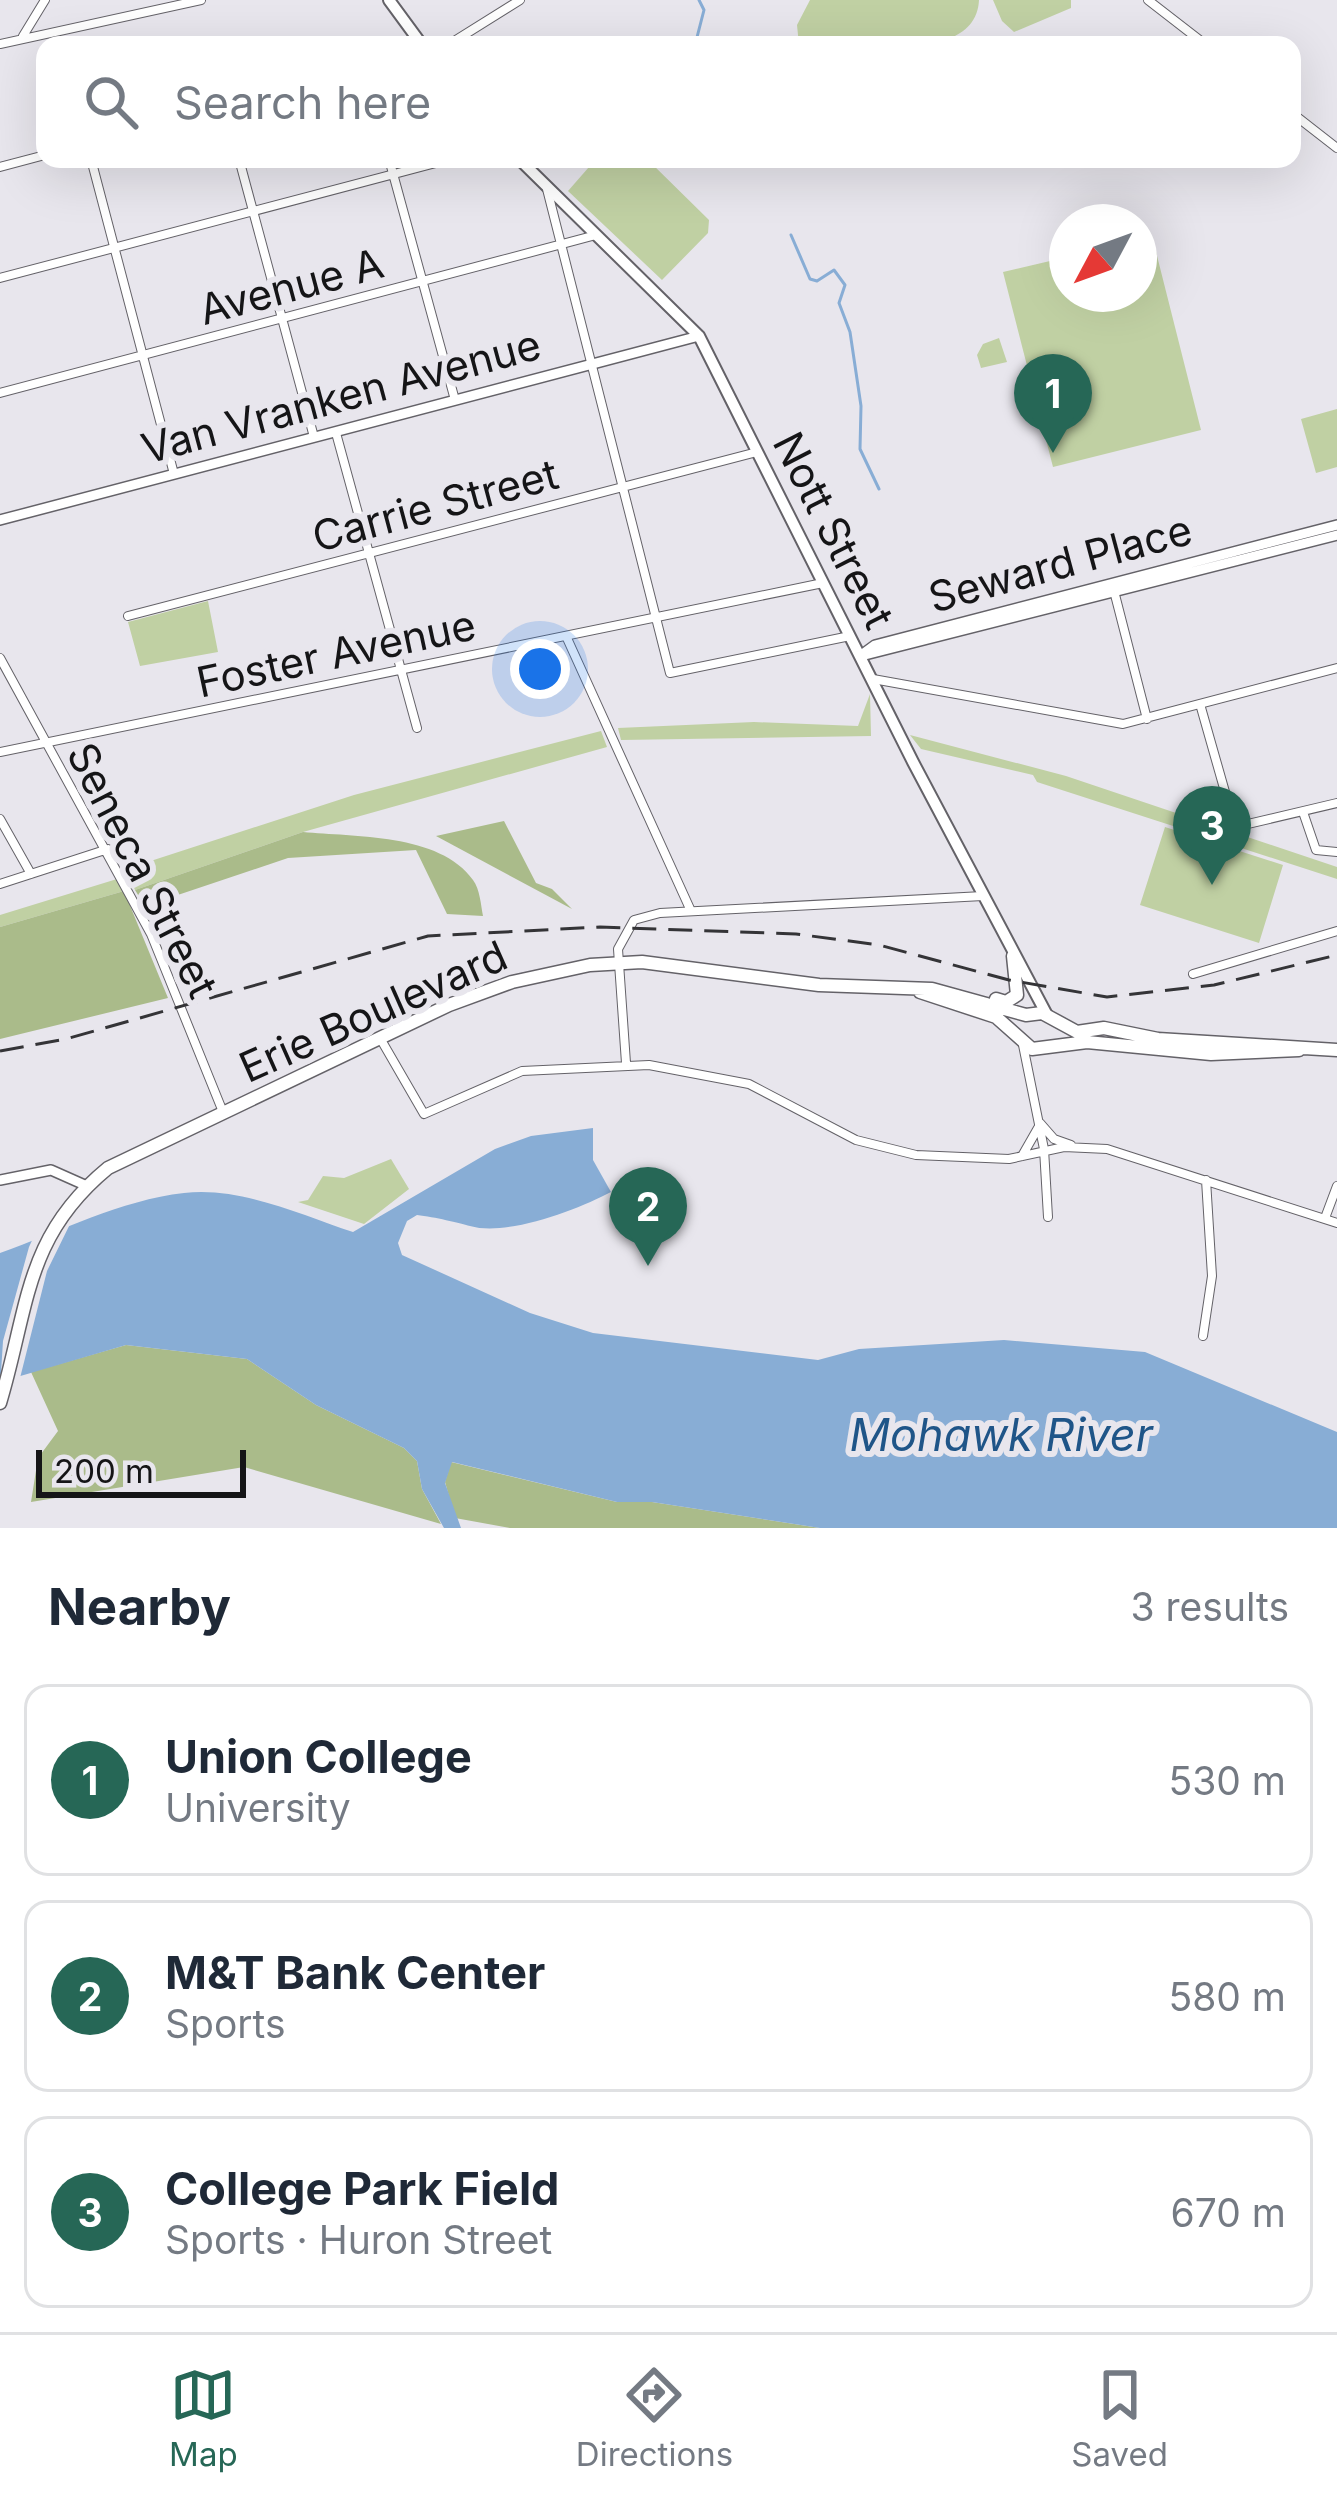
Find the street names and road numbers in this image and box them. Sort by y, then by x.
street label: Avenue A [193,237,389,335]
street label: Van Vranken Avenue [136,318,546,474]
street label: Nott Street [763,423,905,637]
street label: Carrie Street [307,448,563,562]
street label: Seward Place [923,503,1197,623]
street label: Foster Avenue [192,599,480,707]
street label: Seneca Street [57,734,229,1006]
street label: Erie Boulevard [231,929,515,1093]

